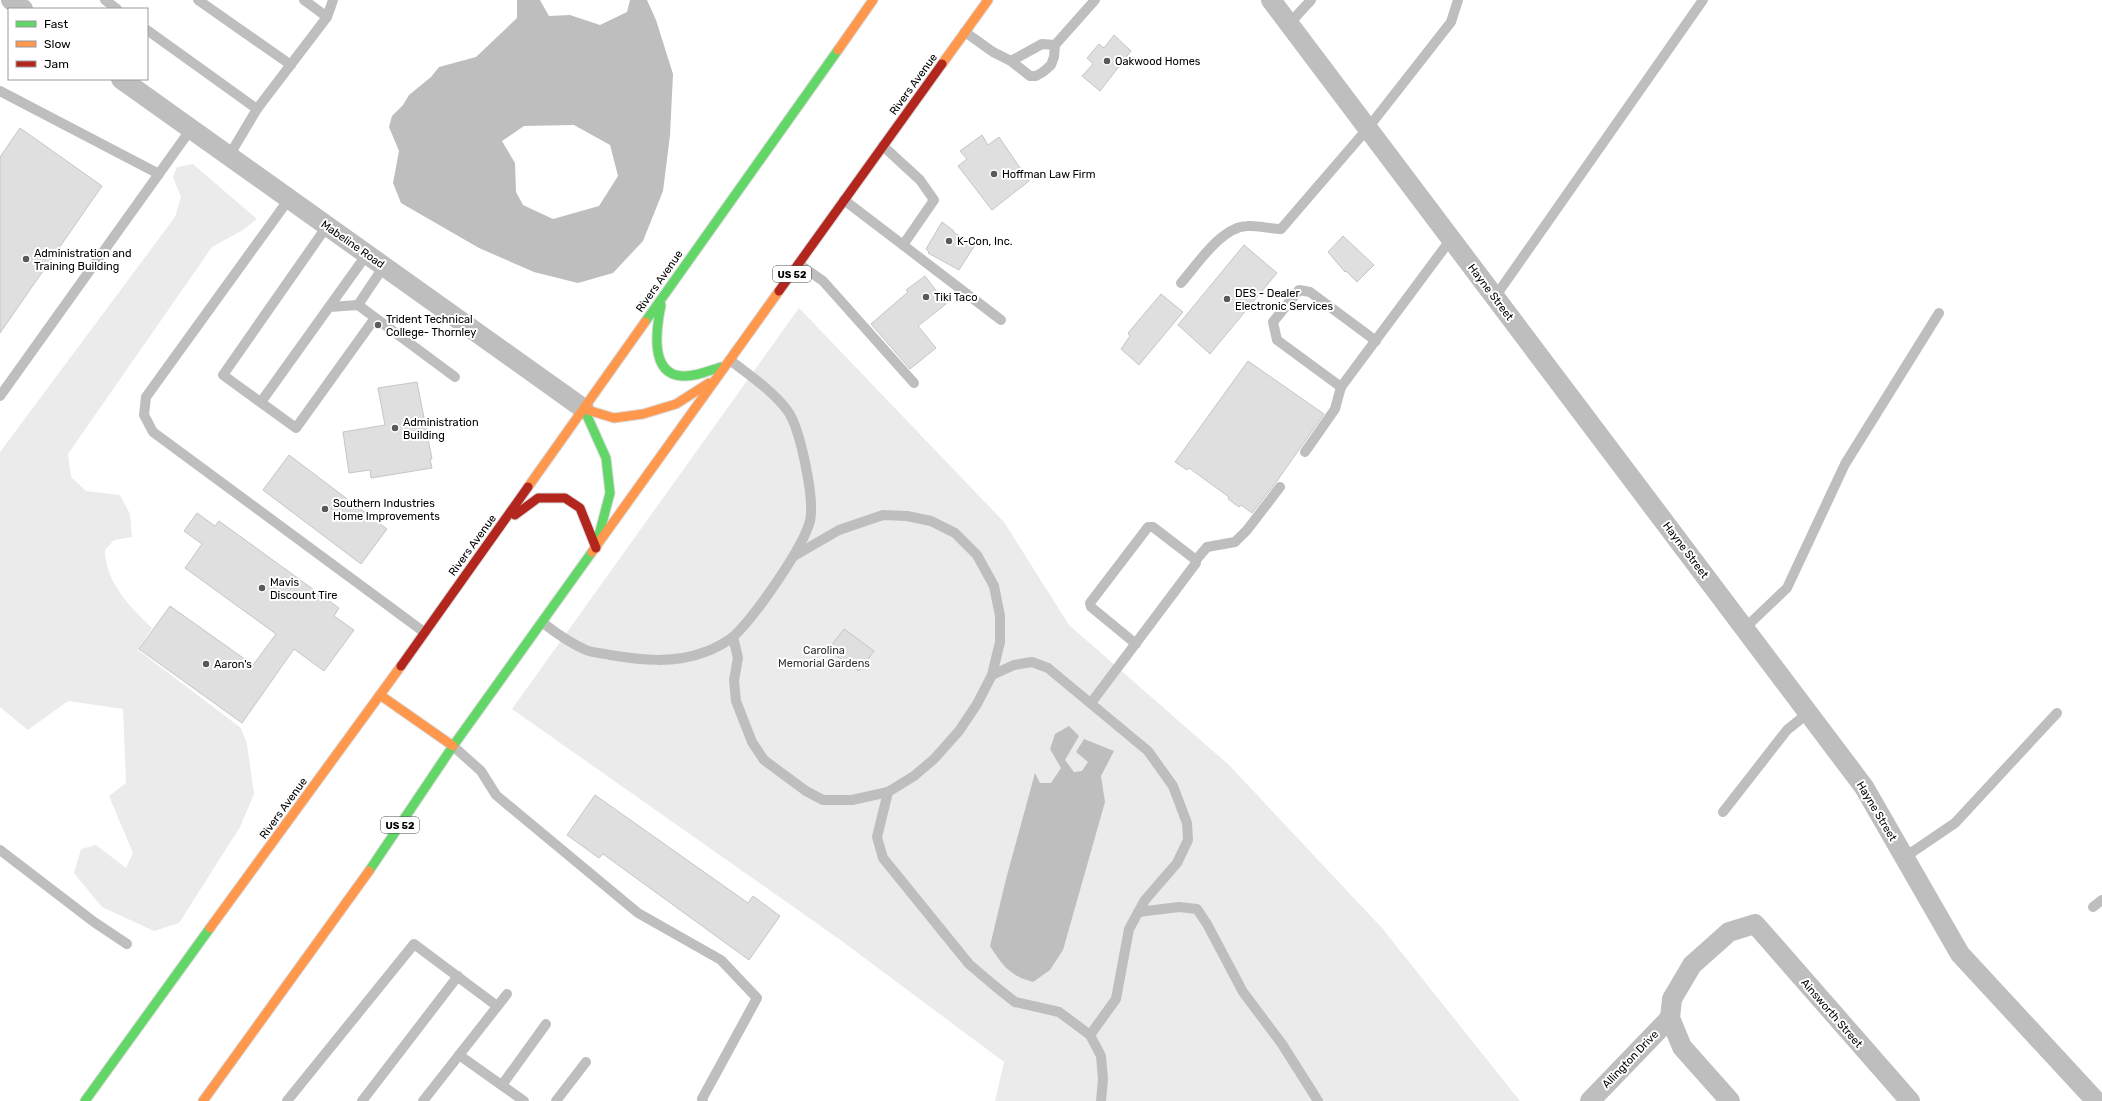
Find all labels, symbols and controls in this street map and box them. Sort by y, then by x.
legend [8,8,148,80]
text: Fast [44,17,68,31]
text: Slow [44,37,71,51]
street label: Rivers Avenue [887,51,940,117]
place label: Oakwood Homes [1115,55,1201,68]
marker: Oakwood Homes [1102,56,1112,66]
text: Jam [44,57,69,71]
place label: Hoffman Law Firm [1002,168,1096,181]
marker: Hoffman Law Firm [989,169,999,179]
street label: Mabeline Road [318,218,387,271]
place label: K-Con, Inc. [957,235,1013,248]
marker: K-Con, Inc. [944,236,954,246]
place label: Administration and Training Building [34,247,132,273]
street label: Rivers Avenue [633,248,686,315]
marker: Administration and Training Building [21,254,31,264]
street label: Hayne Street [1465,262,1516,324]
road number: US 52 [773,266,811,282]
place label: DES - Dealer Electronic Services [1235,287,1334,313]
place label: Tiki Taco [934,291,978,304]
marker: Tiki Taco [921,292,931,302]
marker: DES - Dealer Electronic Services [1222,294,1232,304]
place label: Trident Technical College- Thornley [386,313,476,339]
marker: Trident Technical College- Thornley [373,320,383,330]
place label: Administration Building [403,416,479,442]
marker: Administration Building [390,423,400,433]
place label: Southern Industries Home Improvements [333,497,440,523]
marker: Southern Industries Home Improvements [320,504,330,514]
street label: Rivers Avenue [446,512,499,578]
street label: Hayne Street [1660,520,1711,582]
place label: Mavis Discount Tire [270,576,337,602]
marker: Mavis Discount Tire [257,583,267,593]
park label: Carolina Memorial Gardens [778,644,870,670]
place label: Aaron's [214,658,252,671]
marker: Aaron's [201,659,211,669]
street label: Rivers Avenue [257,775,310,841]
street label: Hayne Street [1854,779,1900,844]
road number: US 52 [381,817,419,833]
street label: Ainsworth Street [1798,976,1865,1051]
street label: Allington Drive [1600,1028,1661,1091]

